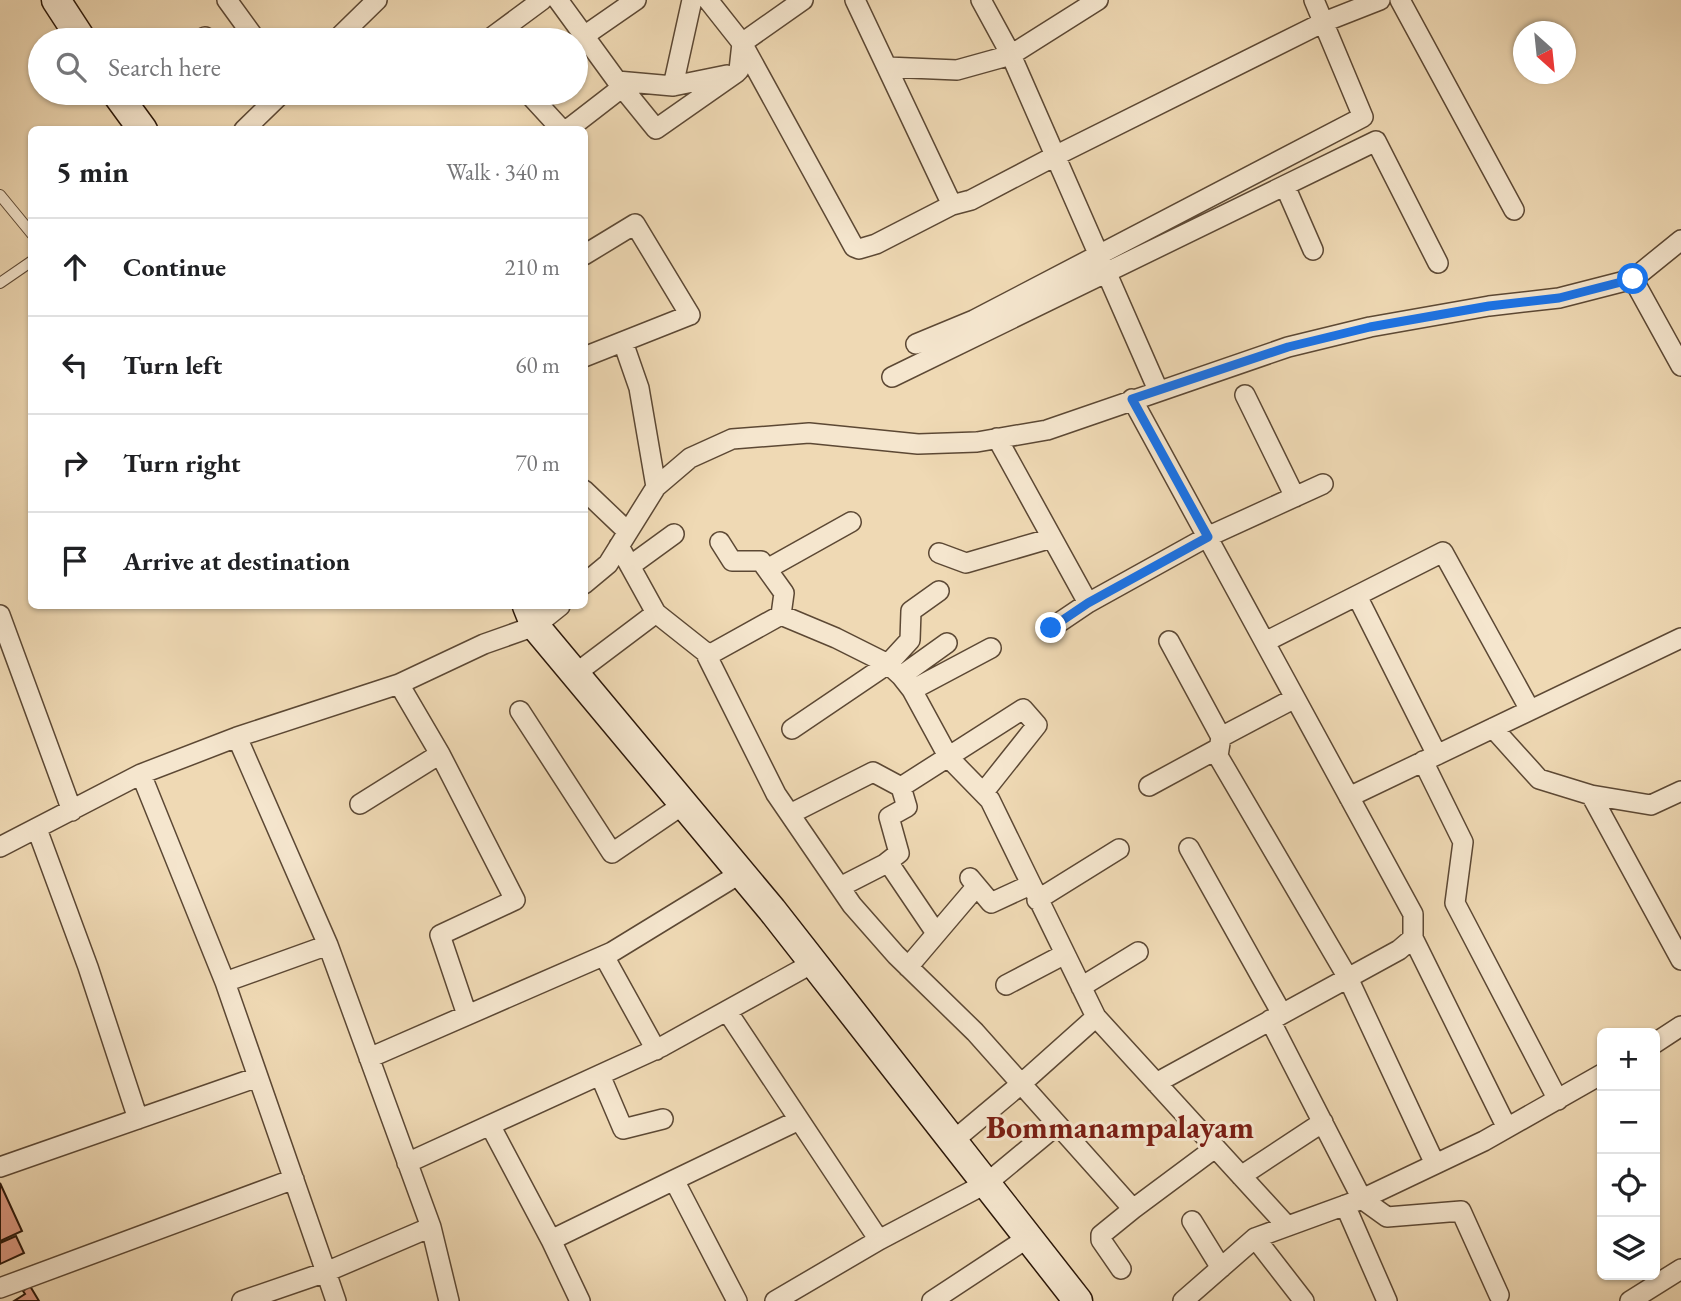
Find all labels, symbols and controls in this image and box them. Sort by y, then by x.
north arrow [1513,21,1576,84]
search box [28,28,588,105]
icon: search [52,48,90,86]
text: Search here [108,50,221,84]
text: 5 min [56,152,129,191]
text: Walk · 340 m [446,157,560,187]
icon: ahead [56,248,94,286]
text: Continue [123,250,226,284]
text: 210 m [504,252,560,282]
route start [1617,263,1648,294]
icon: left [56,346,94,384]
text: Turn left [123,348,222,382]
text: 60 m [515,350,560,380]
icon: right [56,444,94,482]
text: Turn right [123,446,241,480]
text: 70 m [515,448,560,478]
icon: arrive [56,542,94,580]
text: Arrive at destination [123,544,350,578]
route end [1035,612,1066,643]
map controls [1597,1028,1660,1280]
button: + [1597,1028,1660,1091]
button: − [1597,1091,1660,1154]
district label: Bommanampalayam [986,1106,1254,1148]
button: locate [1597,1154,1660,1217]
button: layers [1597,1217,1660,1280]

